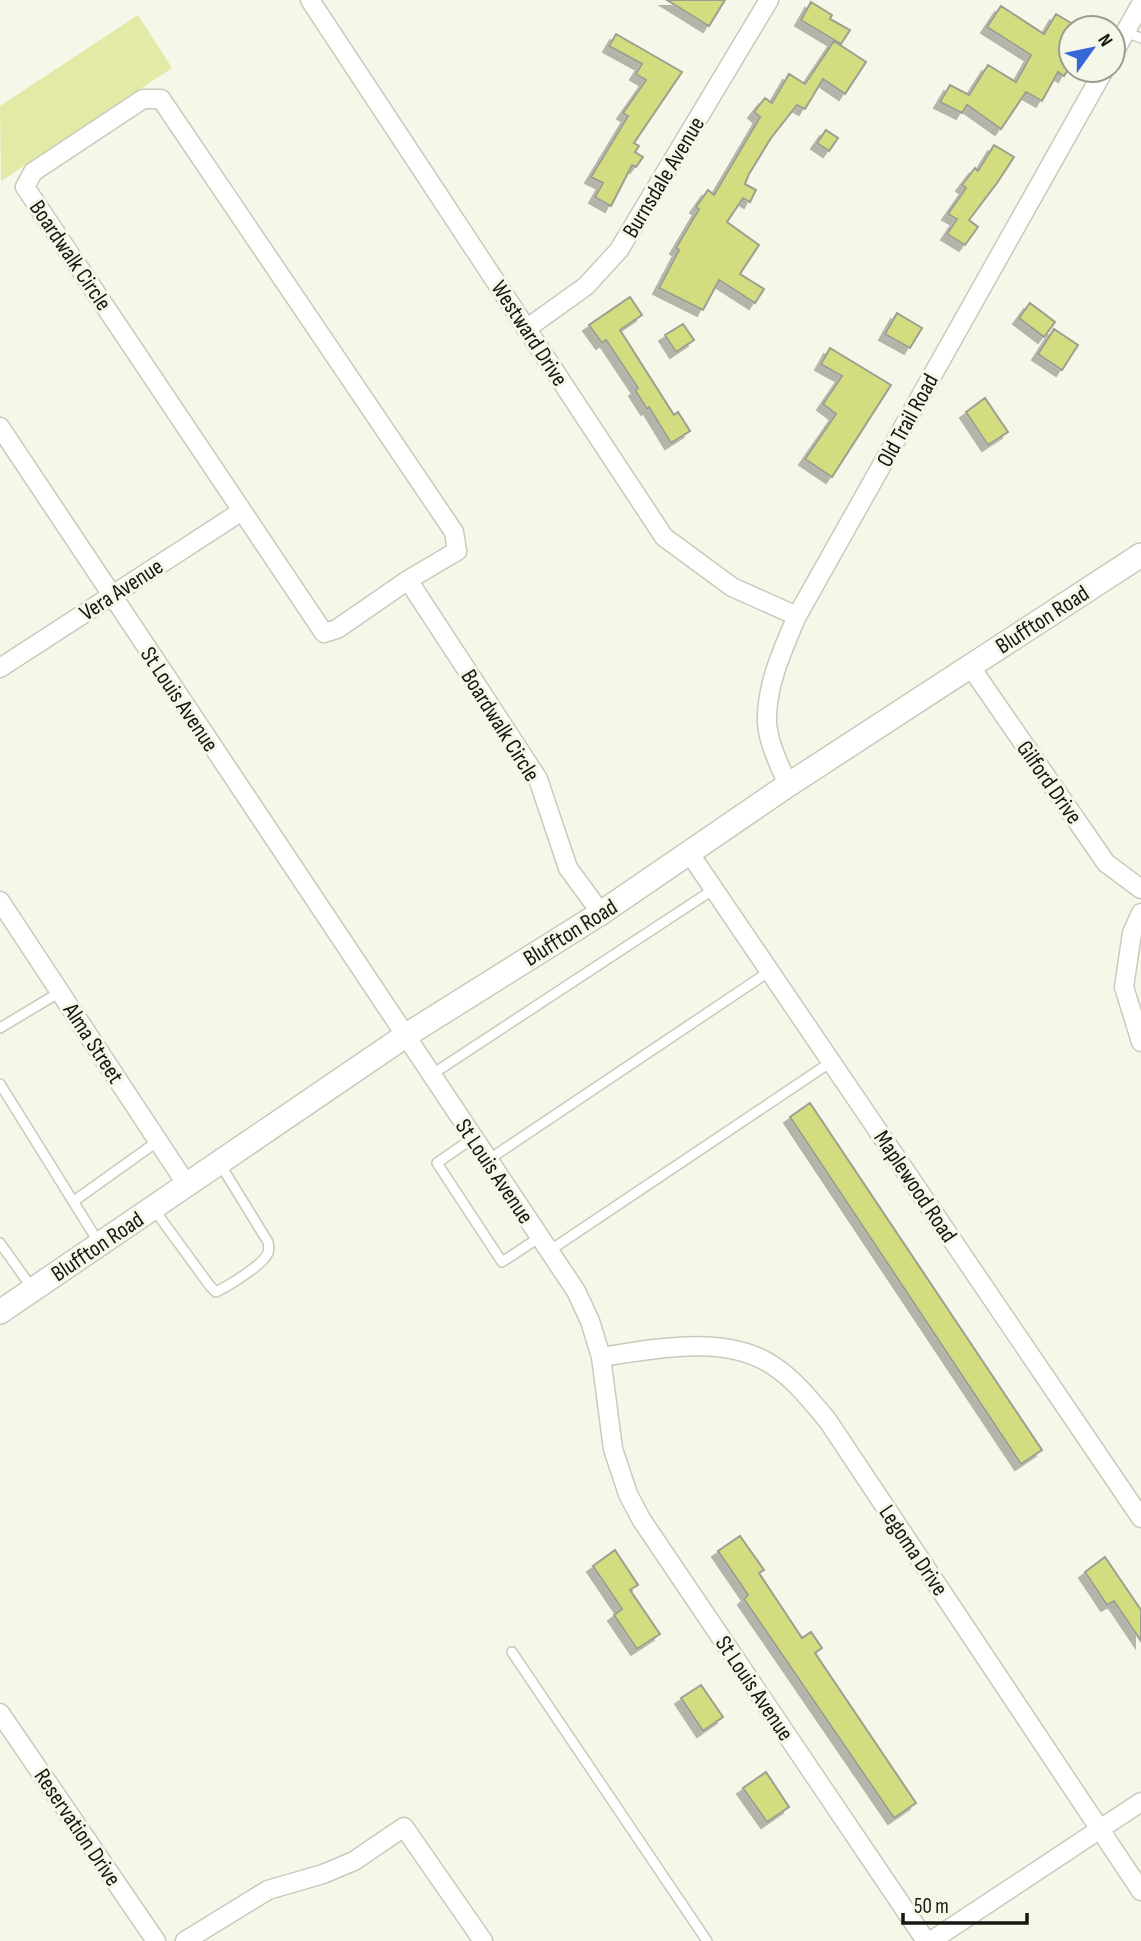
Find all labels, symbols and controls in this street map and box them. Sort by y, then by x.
north arrow [1057,14,1127,84]
text: N [1093,30,1117,51]
street label: Burnsdale Avenue [617,112,711,243]
street label: Boardwalk Circle [23,195,117,316]
street label: Westward Drive [485,276,574,392]
street label: Old Trail Road [871,369,945,472]
street label: Vera Avenue [75,553,169,627]
street label: Bluffton Road [991,579,1094,660]
street label: St Louis Avenue [134,642,224,757]
street label: Boardwalk Circle [455,664,546,787]
street label: Gilford Drive [1010,735,1088,830]
street label: Bluffton Road [518,893,623,973]
street label: Alma Street [56,997,129,1089]
street label: St Louis Avenue [449,1114,539,1229]
street label: Maplewood Road [868,1125,963,1248]
street label: Bluffton Road [46,1206,149,1288]
street label: Legoma Drive [873,1500,954,1601]
street label: St Louis Avenue [709,1631,799,1746]
street label: Reservation Drive [28,1763,127,1892]
scale bar [903,1882,1027,1926]
text: 50 m [914,1894,949,1919]

